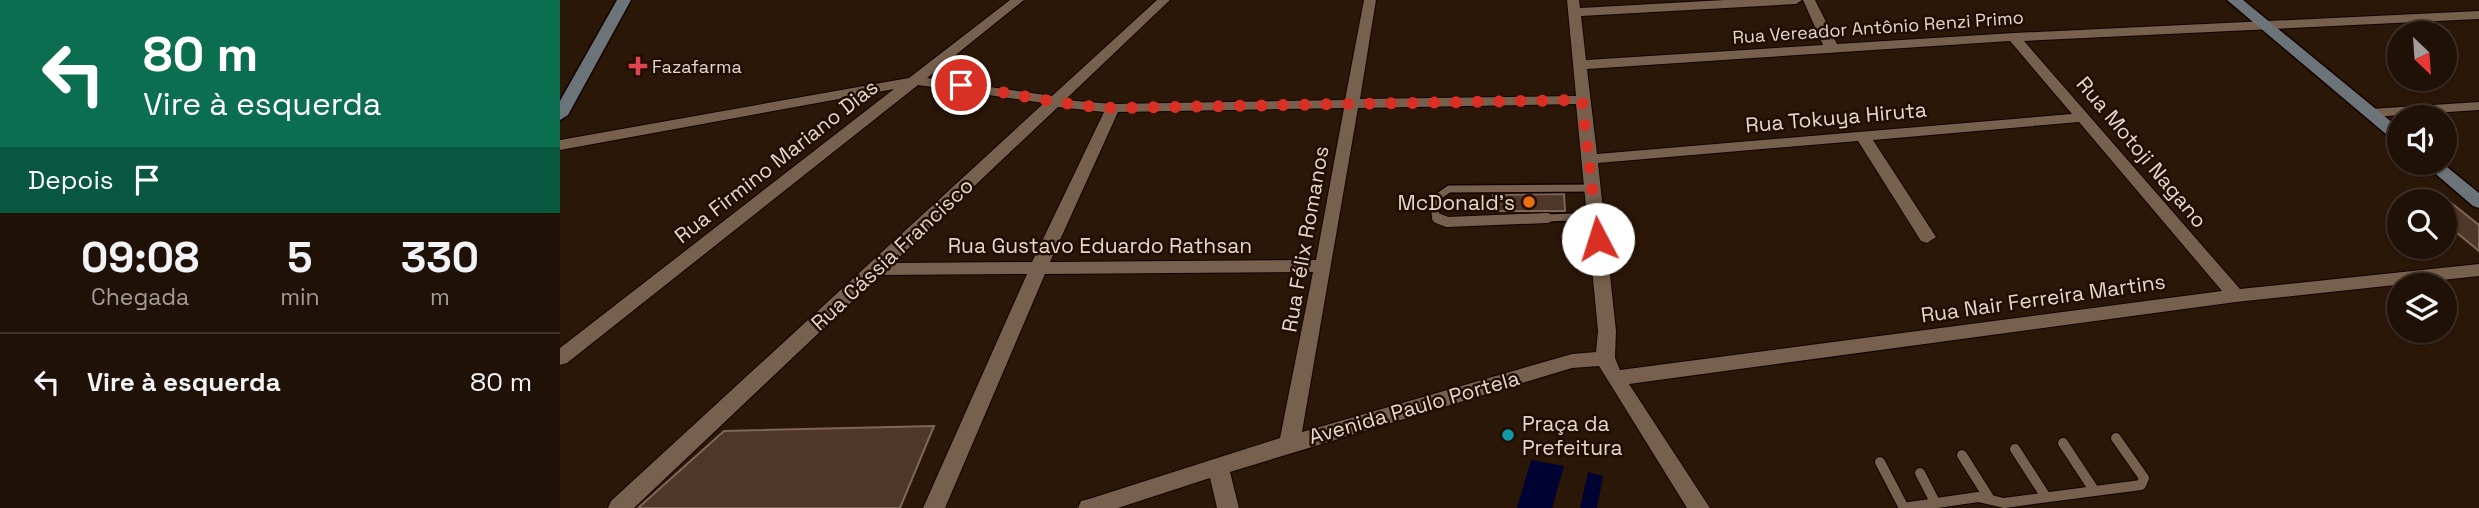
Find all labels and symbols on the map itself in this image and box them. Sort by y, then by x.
street label: Rua Vereador Antônio Renzi Primo [1732,5,2024,49]
north arrow [2387,21,2457,91]
place label: Fazafarma [652,55,742,78]
pin [931,55,991,115]
marker: Fazafarma [630,58,646,74]
street label: Rua Motoji Nagano [2071,71,2213,233]
street label: Rua Firmino Mariano Dias [669,73,883,249]
street label: Rua Tokuya Hiruta [1744,96,1928,138]
street label: Rua Félix Romanos [1275,144,1335,334]
street label: Rua Cássia Francisco [805,172,979,336]
place label: McDonald's [1397,189,1515,216]
marker: McDonald's [1521,194,1537,210]
position arrow [1561,202,1635,276]
street label: Rua Gustavo Eduardo Rathsan [948,232,1252,259]
street label: Rua Nair Ferreira Martins [1919,267,2167,329]
street label: Avenida Paulo Portela [1306,364,1522,450]
place label: Praça da Prefeitura [1522,410,1623,461]
marker: Praça da Prefeitura [1500,427,1516,443]

